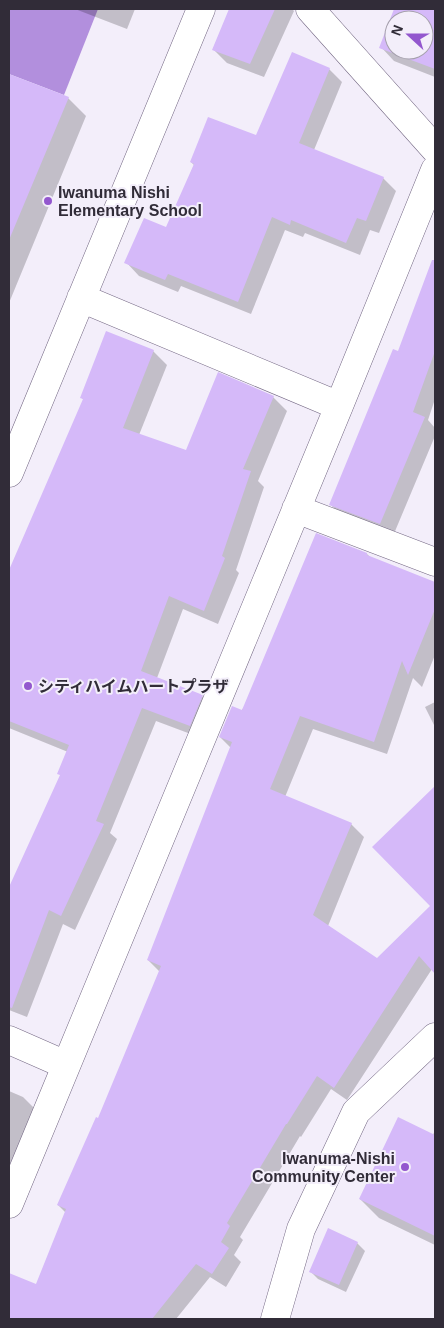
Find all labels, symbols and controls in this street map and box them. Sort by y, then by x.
north arrow [384,10,434,60]
text: N [388,23,406,38]
place label: Iwanuma Nishi Elementary School [58,184,202,219]
marker: Iwanuma Nishi Elementary School [42,195,54,207]
place label: シティハイムハートプラザ [38,678,228,695]
marker: シティハイムハートプラザ [22,680,34,692]
place label: Iwanuma-Nishi Community Center [252,1150,395,1185]
marker: Iwanuma-Nishi Community Center [399,1161,411,1173]

